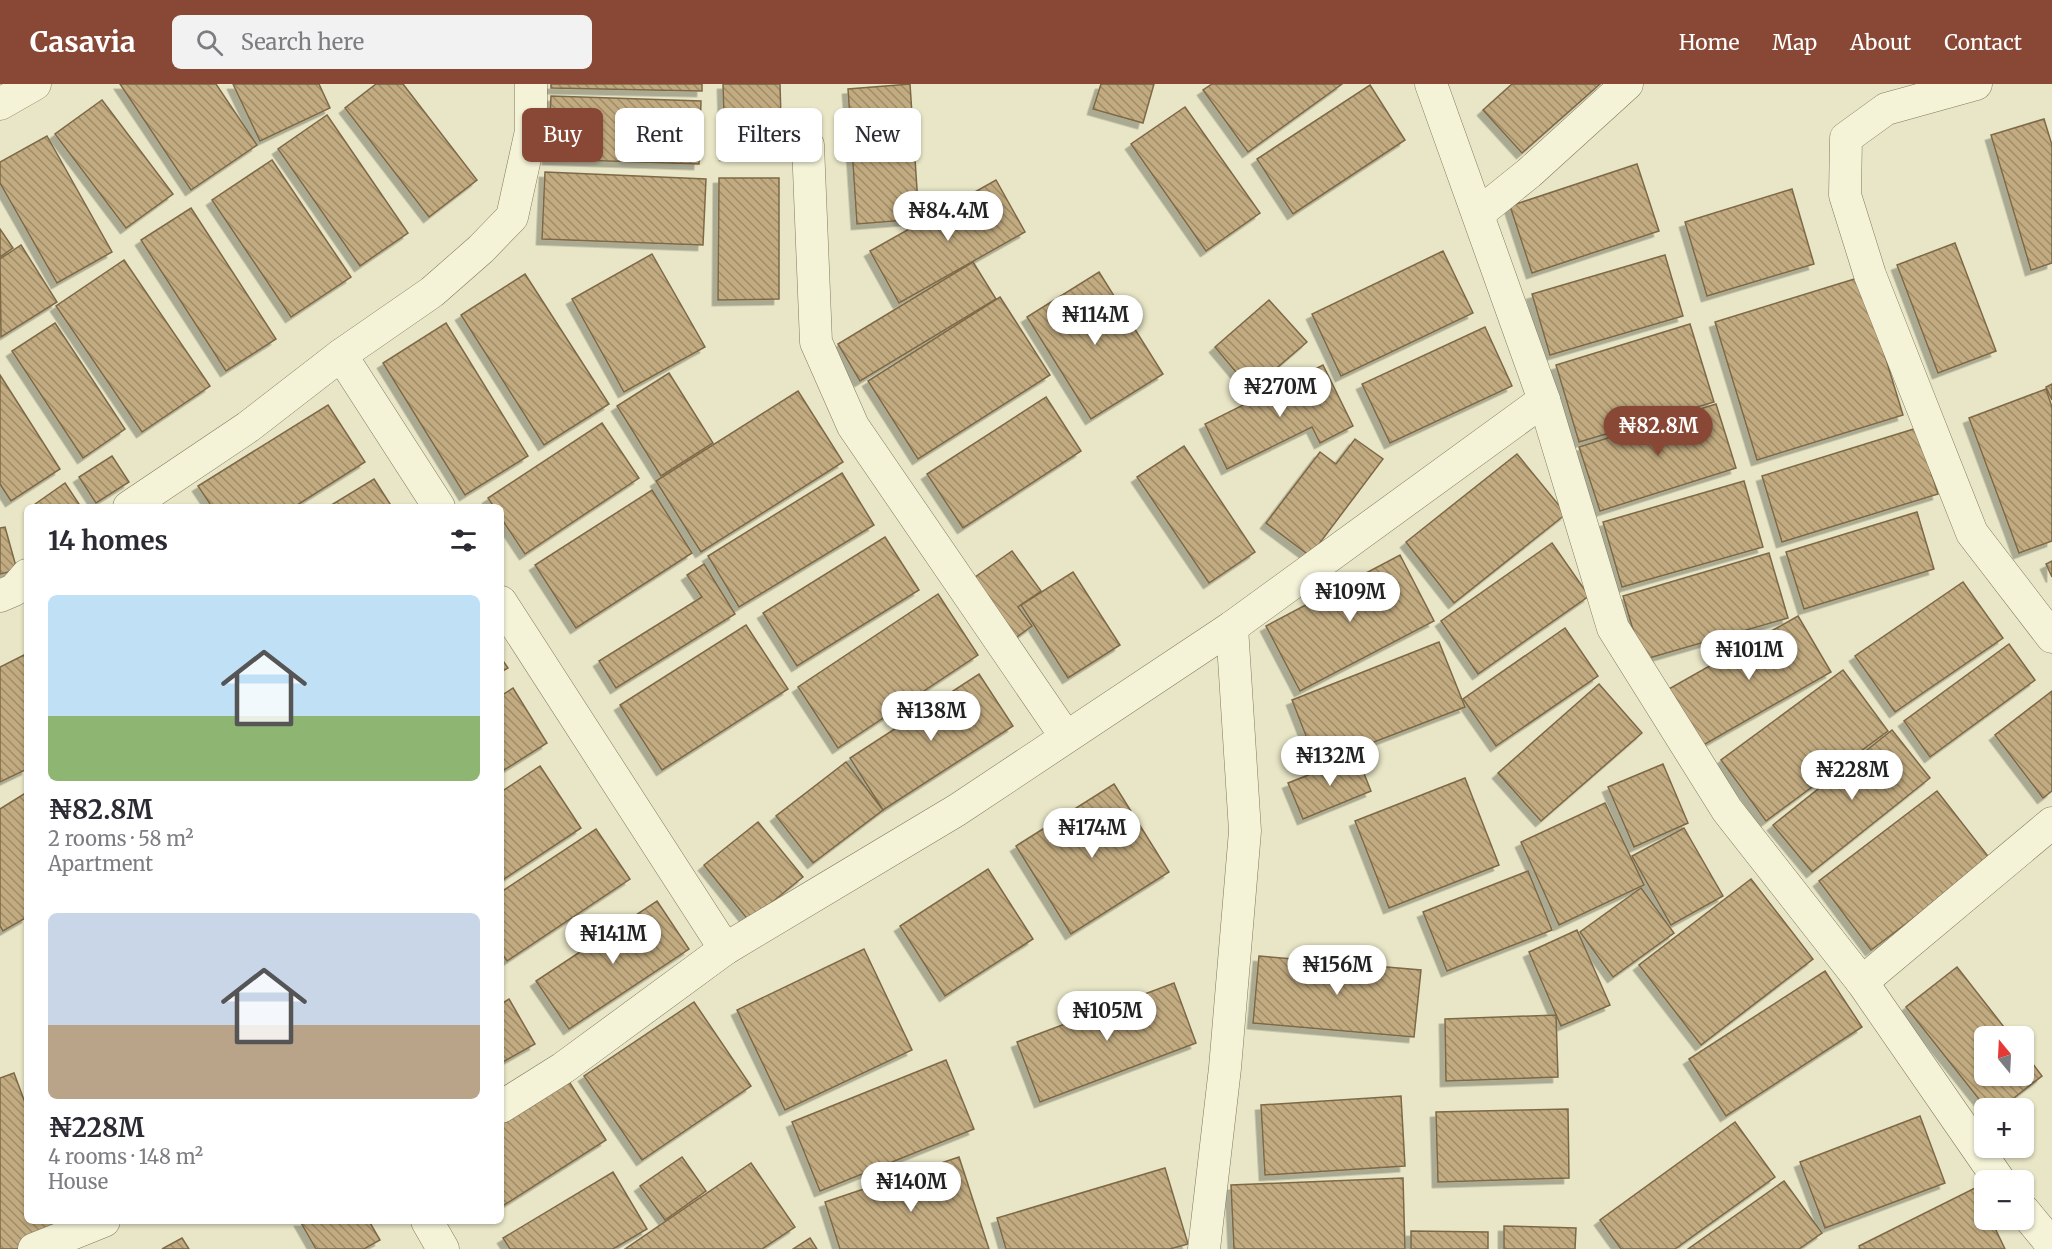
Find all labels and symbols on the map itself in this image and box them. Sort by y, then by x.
pin: ₦84.4M [899,191,997,242]
pin: ₦114M [1053,295,1137,346]
pin: ₦270M [1238,367,1322,418]
pin: ₦82.8M [1609,406,1707,457]
pin: ₦109M [1308,572,1392,623]
pin: ₦101M [1707,630,1791,681]
pin: ₦138M [889,691,973,742]
pin: ₦132M [1288,736,1372,787]
pin: ₦228M [1810,750,1894,801]
pin: ₦174M [1050,808,1134,859]
pin: ₦141M [571,914,655,965]
pin: ₦156M [1295,945,1379,996]
pin: ₦105M [1065,991,1149,1042]
north arrow [1974,1026,2034,1086]
pin: ₦140M [869,1162,953,1213]

